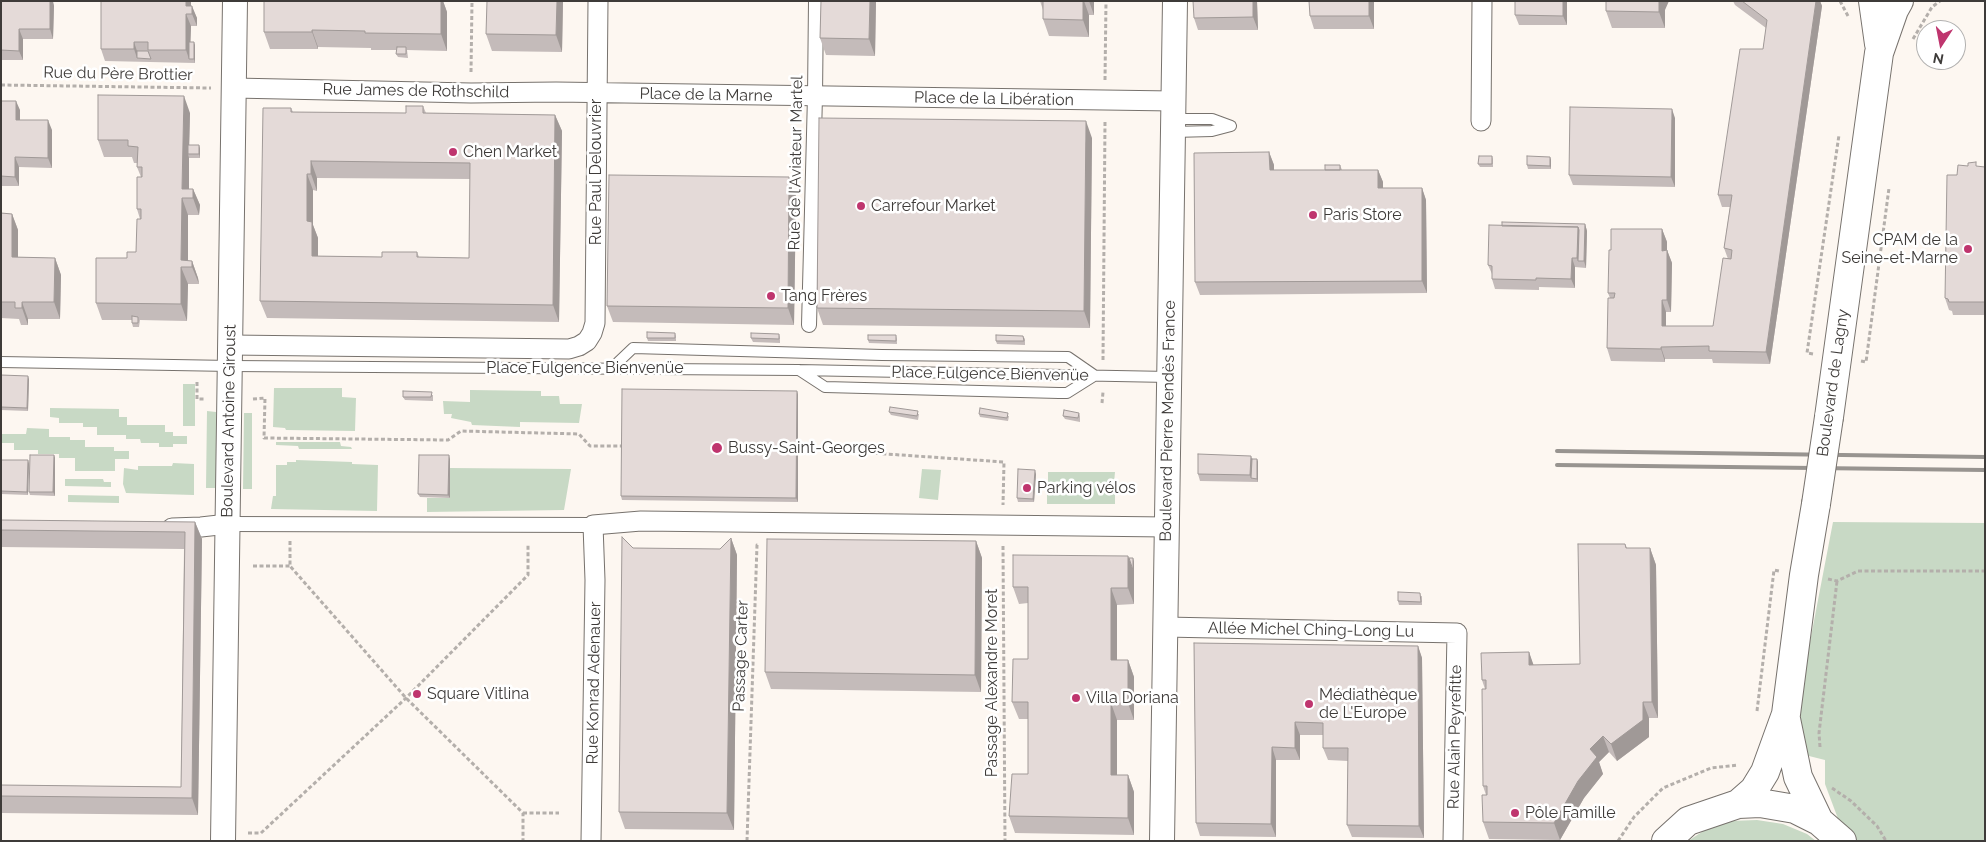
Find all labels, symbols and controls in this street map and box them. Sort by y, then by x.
north arrow [1916,20,1966,70]
text: N [1932,50,1945,68]
street label: Rue du Père Brottier [43,63,193,85]
street label: Rue de l'Aviateur Martel [785,75,807,251]
street label: Rue James de Rothschild [322,80,510,102]
street label: Place de la Marne [639,84,773,106]
street label: Place de la Libération [914,88,1074,110]
street label: Rue Paul Delouvrier [586,99,606,245]
place label: Chen Market [463,142,557,162]
marker: Chen Market [447,146,459,158]
place label: Carrefour Market [871,196,996,216]
marker: Carrefour Market [855,200,867,212]
place label: Paris Store [1323,205,1402,225]
marker: Paris Store [1307,209,1319,221]
place label: CPAM de la Seine-et-Marne [1842,230,1958,268]
marker: CPAM de la Seine-et-Marne [1962,243,1974,255]
place label: Tang Frères [781,286,867,306]
marker: Tang Frères [765,290,777,302]
street label: Boulevard Pierre Mendès France [1156,300,1180,542]
street label: Boulevard de Lagny [1813,308,1853,458]
street label: Boulevard Antoine Giroust [218,324,240,518]
street label: Place Fulgence Bienvenüe [486,358,684,378]
street label: Place Fulgence Bienvenüe [891,363,1089,385]
place label: Bussy-Saint-Georges [728,438,885,458]
marker: Bussy-Saint-Georges [710,441,724,455]
place label: Parking vélos [1037,478,1136,498]
marker: Parking vélos [1021,482,1033,494]
street label: Passage Alexandre Moret [982,589,1002,777]
street label: Passage Carter [729,600,753,712]
street label: Rue Konrad Adenauer [583,601,605,765]
street label: Allée Michel Ching-Long Lu [1208,619,1414,641]
street label: Rue Alain Peyrefitte [1444,665,1466,809]
place label: Square Vitlina [427,684,529,704]
place label: Médiathèque de L'Europe [1319,685,1417,723]
marker: Square Vitlina [411,688,423,700]
place label: Villa Doriana [1086,688,1179,708]
marker: Villa Doriana [1070,692,1082,704]
marker: Médiathèque de L'Europe [1303,698,1315,710]
place label: Pôle Famille [1525,803,1616,823]
marker: Pôle Famille [1509,807,1521,819]

